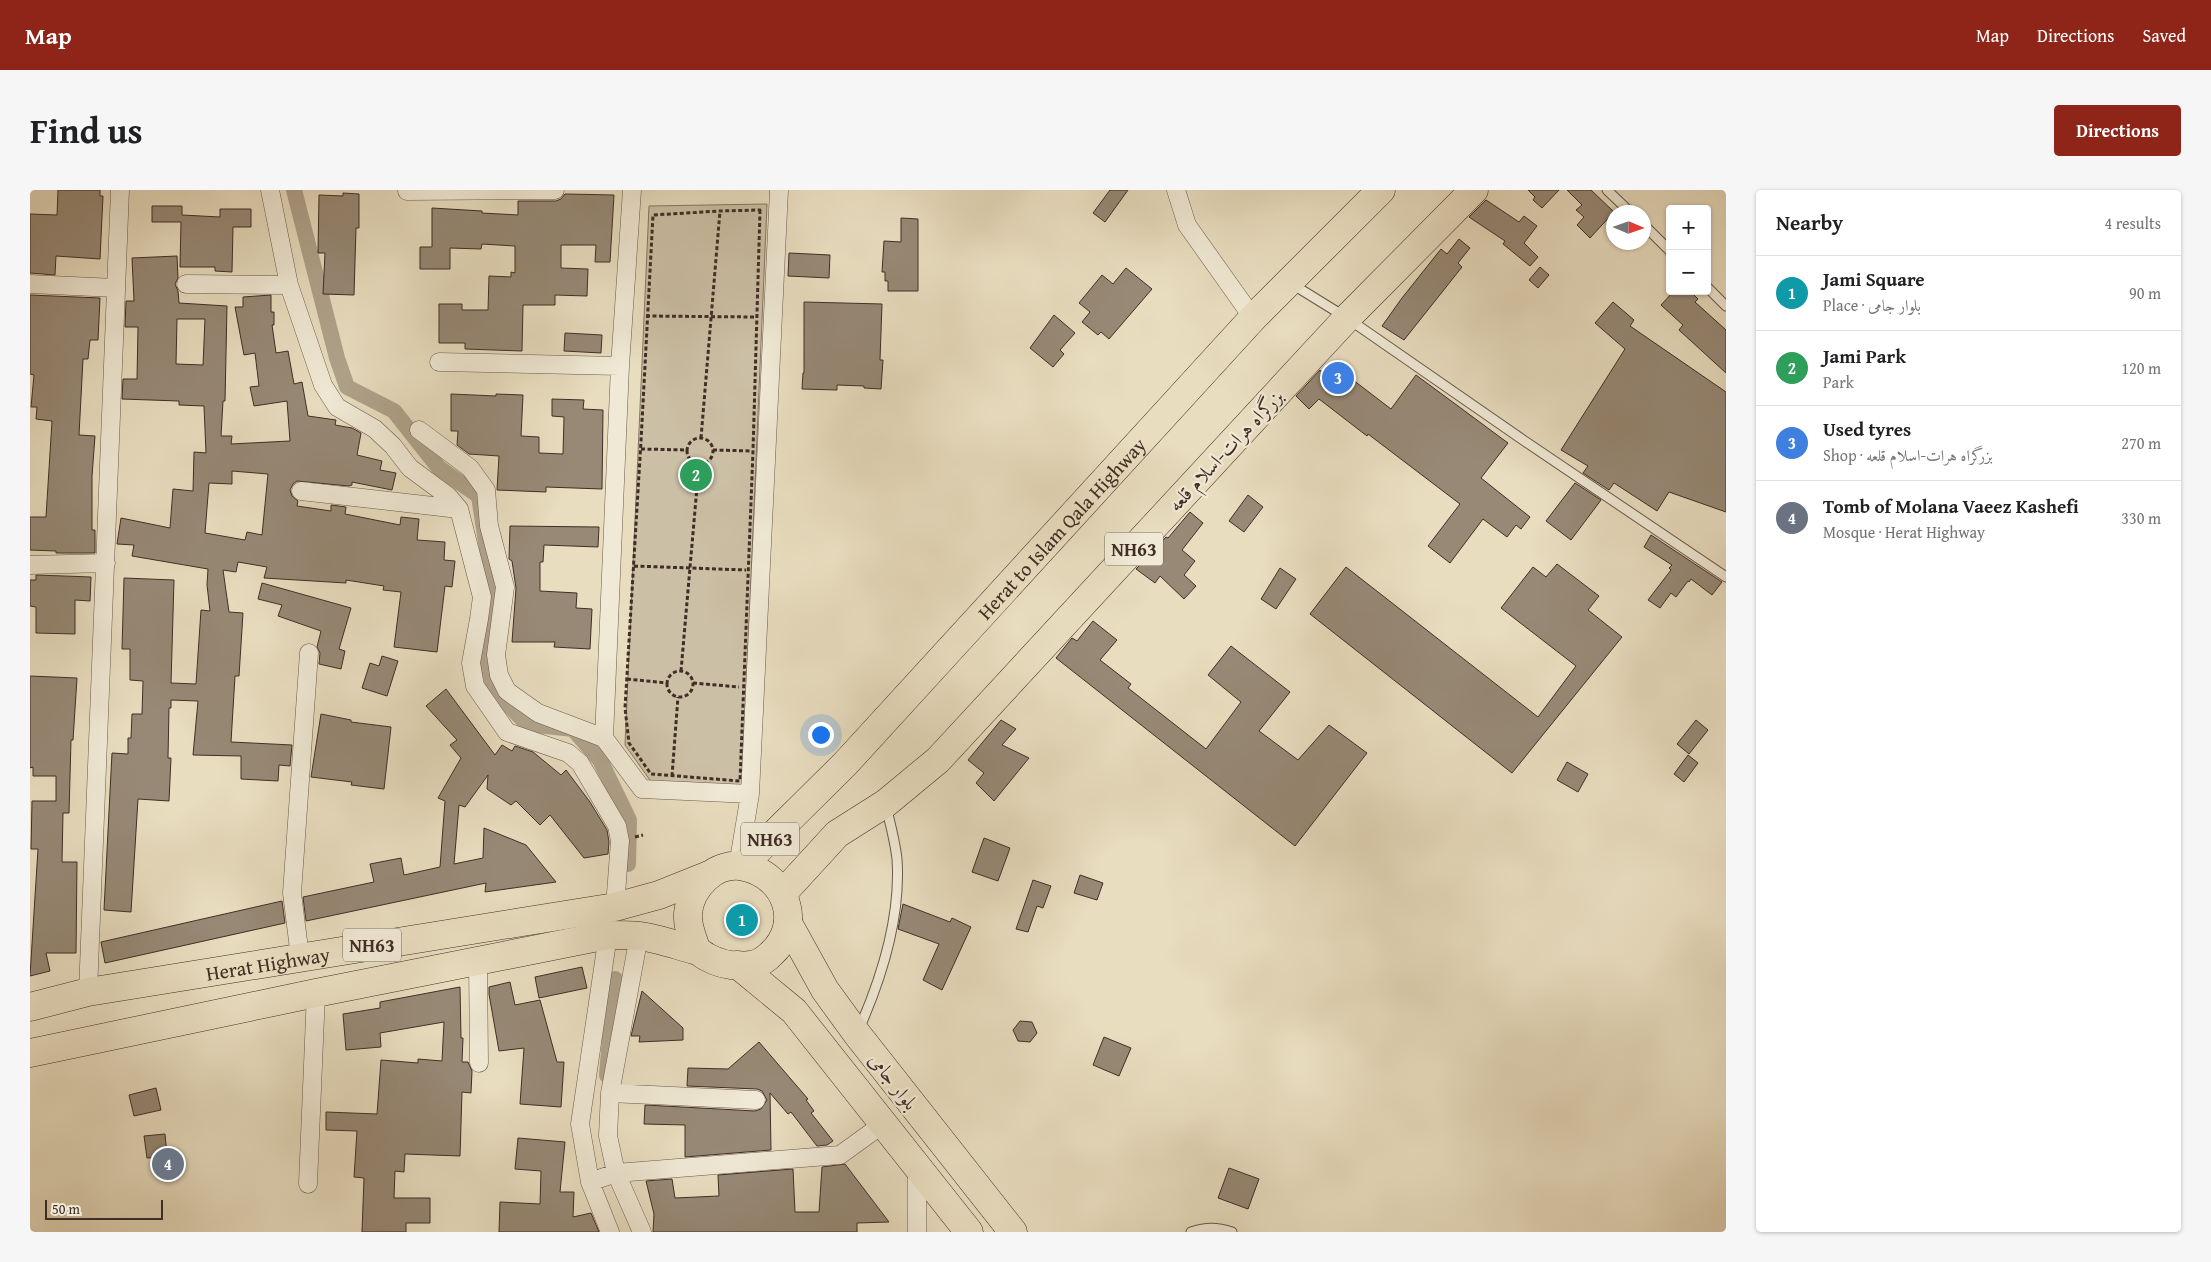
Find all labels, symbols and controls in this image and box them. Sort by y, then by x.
text: Map [25,18,72,53]
text: Map [1976,22,2009,49]
text: Directions [2037,22,2114,49]
text: Saved [2142,22,2186,49]
text: Find us [30,105,143,156]
button: Directions [2054,105,2181,156]
north arrow [1606,205,1651,250]
map controls [1666,205,1711,295]
button: + [1666,205,1711,250]
text: Nearby [1776,207,1843,238]
text: 4 results [2104,211,2161,235]
button: − [1666,250,1711,295]
text: Jami Square [1823,265,1925,293]
text: 1 [1788,281,1796,305]
text: 90 m [2129,281,2161,305]
text: Place · بلوار جامی [1823,293,1921,317]
text: Jami Park [1823,342,1906,370]
text: 2 [1788,356,1796,380]
text: 120 m [2121,356,2161,380]
pin: 3 [1322,359,1354,397]
text: Park [1823,370,1854,394]
street label: بزرگراه هرات-اسلام قلعه [1161,382,1293,520]
text: Used tyres [1823,415,1911,443]
street label: Herat to Islam Qala Highway [970,430,1152,625]
text: 3 [1788,431,1796,455]
text: 270 m [2121,431,2161,455]
text: Shop · بزرگراه هرات-اسلام قلعه [1823,443,1993,467]
pin: 2 [680,456,712,494]
text: Tomb of Molana Vaeez Kashefi [1823,492,2079,520]
text: 4 [1788,506,1796,530]
text: 330 m [2121,506,2161,530]
text: Mosque · Herat Highway [1823,520,1985,544]
road number: NH63 [1105,532,1163,566]
your location [808,722,834,748]
road number: NH63 [741,823,799,856]
pin: 1 [726,901,758,939]
road number: NH63 [343,928,401,962]
street label: Herat Highway [204,939,332,987]
street label: بلوار جامی [862,1046,926,1116]
pin: 4 [152,1145,184,1183]
scale bar [45,1197,162,1220]
text: 50 m [52,1199,80,1219]

